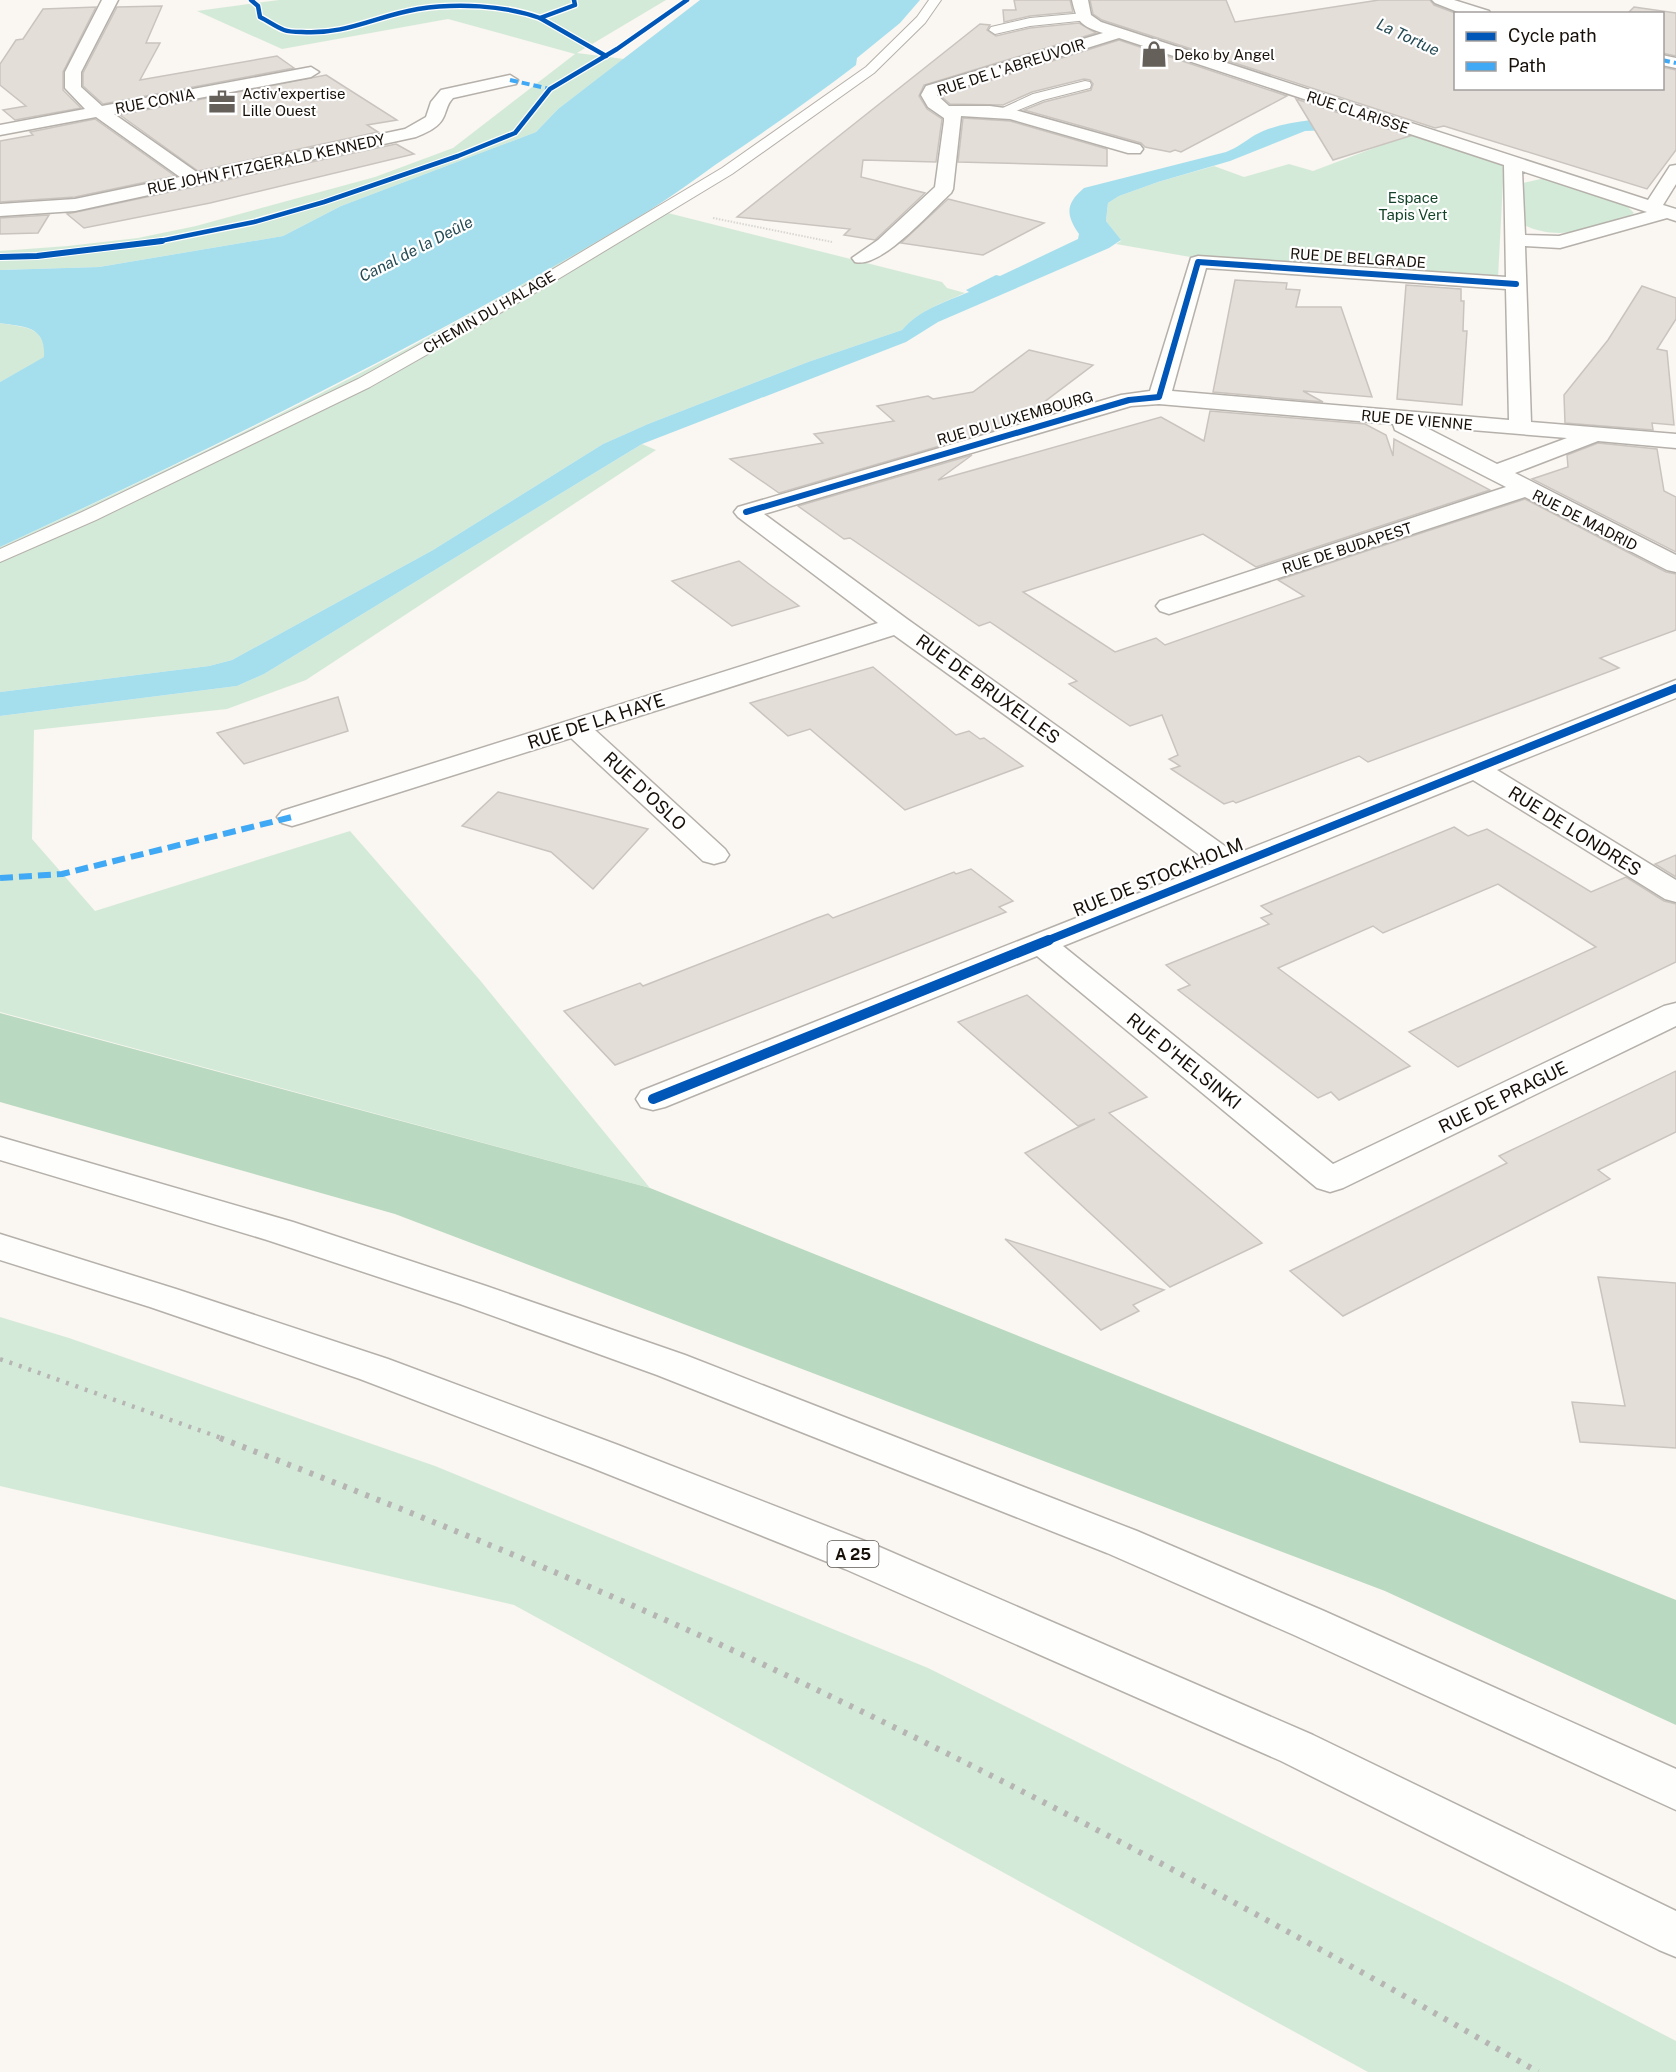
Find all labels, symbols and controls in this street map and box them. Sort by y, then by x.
legend [1454,12,1664,90]
water label: La Tortue [1374,14,1443,60]
text: Cycle path [1508,25,1597,46]
street label: RUE DE L'ABREUVOIR [935,35,1087,99]
shop icon: Deko by Angel [1139,39,1169,69]
place label: Deko by Angel [1174,46,1275,63]
text: Path [1508,55,1546,76]
street label: RUE CONIA [114,85,197,117]
place label: Activ'expertise Lille Ouest [242,85,345,119]
office icon: Activ'expertise Lille Ouest [207,87,237,117]
street label: RUE CLARISSE [1304,87,1412,137]
street label: RUE JOHN FITZGERALD KENNEDY [145,130,387,198]
park label: Espace Tapis Vert [1378,189,1448,223]
water label: Canal de la Deûle [356,212,476,286]
street label: RUE DE BELGRADE [1289,245,1427,271]
street label: CHEMIN DU HALAGE [420,267,558,357]
street label: RUE DU LUXEMBOURG [935,388,1095,448]
street label: RUE DE VIENNE [1360,407,1474,433]
street label: RUE DE MADRID [1530,486,1640,554]
street label: RUE DE BUDAPEST [1280,519,1414,577]
street label: RUE DE BRUXELLES [912,630,1064,748]
street label: RUE DE LA HAYE [525,689,667,753]
street label: RUE D'OSLO [599,747,691,835]
street label: RUE DE LONDRES [1505,782,1645,880]
street label: RUE DE STOCKHOLM [1070,833,1246,921]
street label: RUE D'HELSINKI [1123,1009,1245,1113]
street label: RUE DE PRAGUE [1435,1057,1571,1137]
road number: A 25 [828,1541,878,1567]

